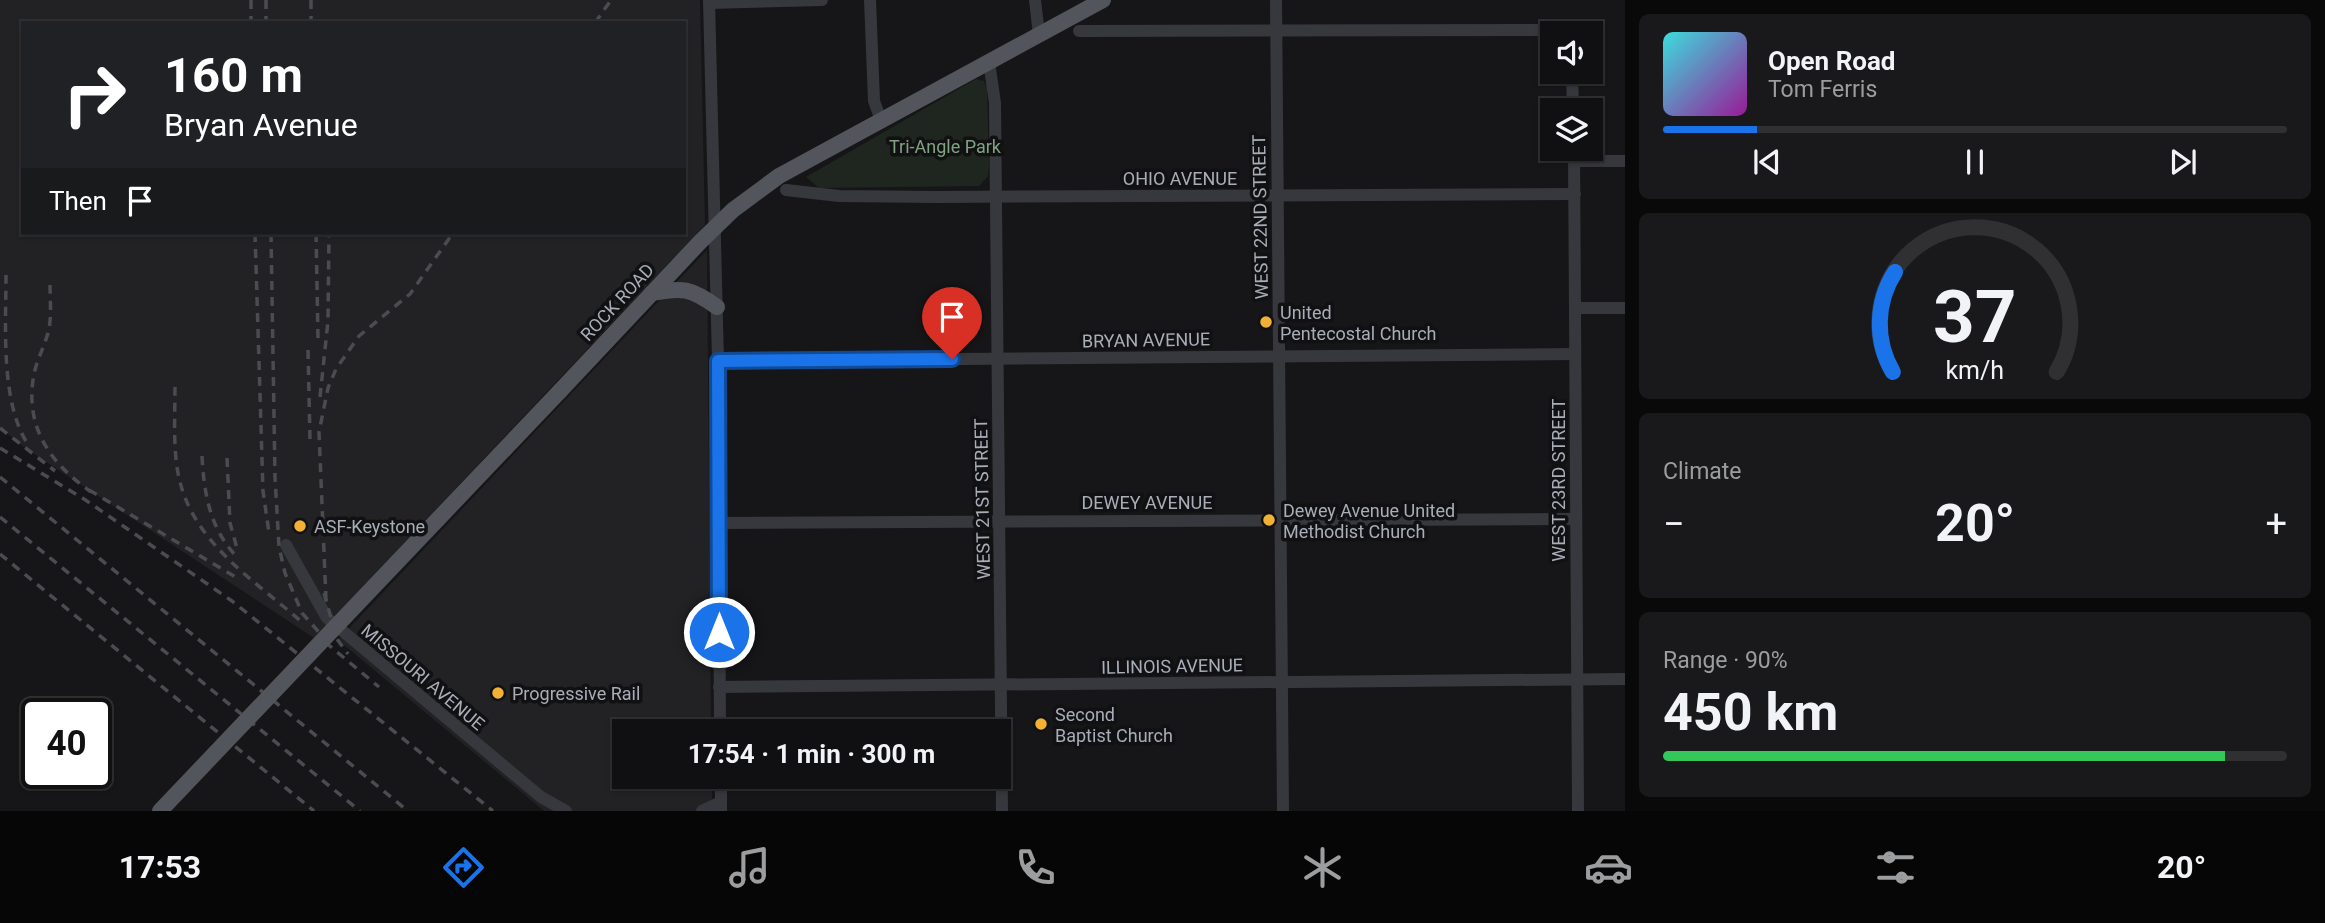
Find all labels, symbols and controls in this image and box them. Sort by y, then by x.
map controls [1540,21,1603,161]
button: sound [1540,21,1603,84]
text: Open Road [1768,46,1896,76]
text: 160 m [164,47,303,104]
icon: right [49,49,140,140]
text: Tom Ferris [1768,76,1877,103]
button: layers [1540,98,1603,161]
text: Bryan Avenue [164,106,358,144]
street label: WEST 22ND STREET [1248,134,1272,300]
park label: Tri-Angle Park [889,136,1002,157]
icon: previous [1748,143,1786,181]
icon: pause [1956,143,1994,181]
icon: next [2164,143,2202,181]
street label: OHIO AVENUE [1123,168,1237,189]
icon: arrive [121,182,159,220]
text: Then [49,186,107,216]
street label: ROCK ROAD [576,259,658,345]
text: 37 [1933,274,2017,360]
pin [922,287,982,359]
icon: arrive [933,298,971,336]
place label: United Pentecostal Church [1280,302,1436,344]
marker: United Pentecostal Church [1258,314,1274,330]
street label: BRYAN AVENUE [1082,328,1210,352]
text: km/h [1946,356,2004,385]
street label: WEST 23RD STREET [1548,398,1569,562]
street label: WEST 21ST STREET [970,418,994,580]
text: Climate [1663,458,1742,485]
street label: DEWEY AVENUE [1082,492,1212,513]
text: 20° [1935,493,2015,554]
place label: Dewey Avenue United Methodist Church [1283,500,1455,542]
text: − [1663,502,1685,546]
text: + [2265,502,2287,546]
marker: Dewey Avenue United Methodist Church [1261,512,1277,528]
place label: ASF-Keystone [314,516,425,537]
marker: ASF-Keystone [292,518,308,534]
position arrow [682,595,756,669]
street label: MISSOURI AVENUE [357,619,489,735]
text: Range · 90% [1663,647,1788,674]
street label: ILLINOIS AVENUE [1101,654,1243,678]
text: 450 km [1663,682,1838,743]
place label: Progressive Rail [512,683,640,704]
marker: Progressive Rail [490,685,506,701]
speed limit sign: 40 [21,698,112,789]
place label: Second Baptist Church [1055,704,1173,746]
marker: Second Baptist Church [1033,716,1049,732]
text: 17:54 · 1 min · 300 m [688,739,935,769]
icon: directions [439,843,488,892]
icon: music [725,843,774,892]
icon: phone [1011,843,1060,892]
icon: climate [1298,843,1347,892]
icon: car [1584,843,1633,892]
icon: filters [1871,843,1920,892]
text: 17:53 [119,848,201,886]
text: 20° [2157,848,2206,886]

